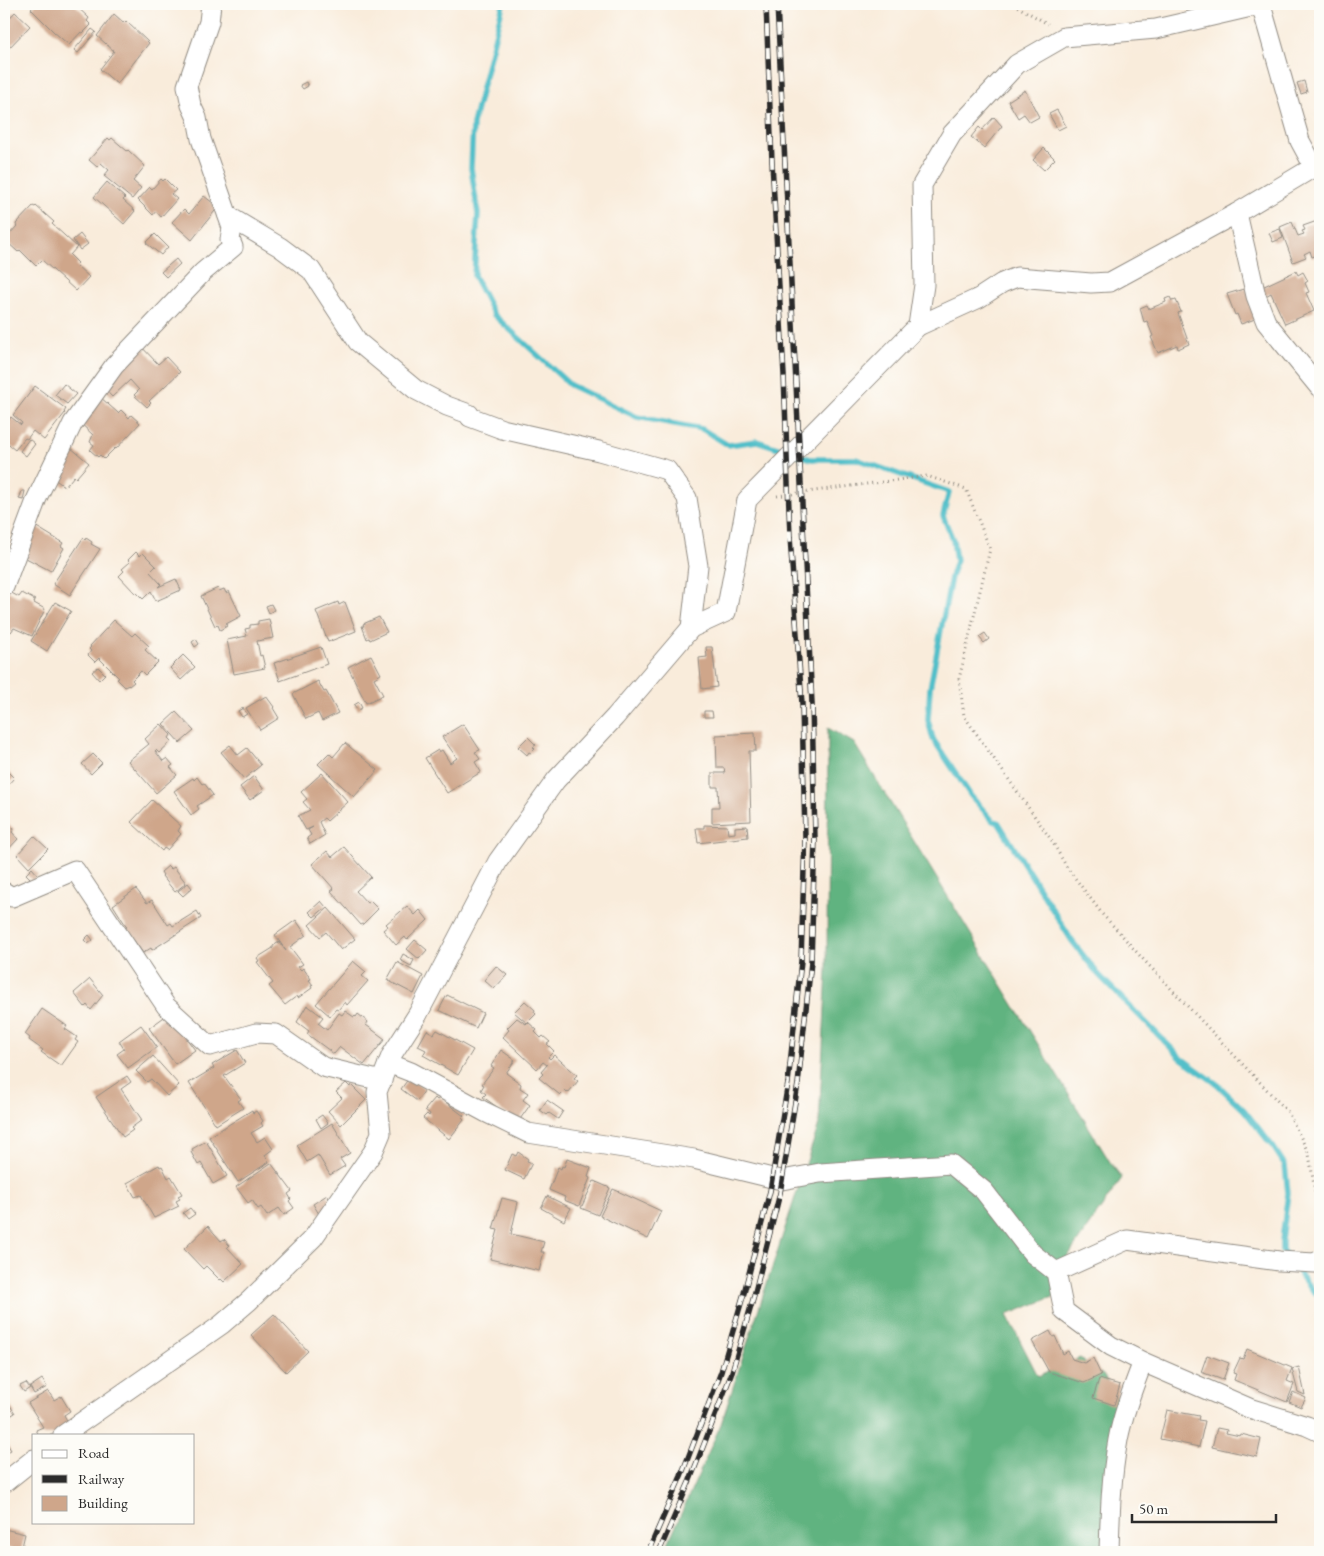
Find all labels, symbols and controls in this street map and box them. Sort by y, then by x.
legend [32,1434,195,1524]
text: Road [78,1443,110,1462]
text: Railway [78,1469,125,1488]
scale bar [1132,1491,1275,1523]
text: Building [78,1493,128,1512]
text: 50 m [1139,1499,1168,1518]

